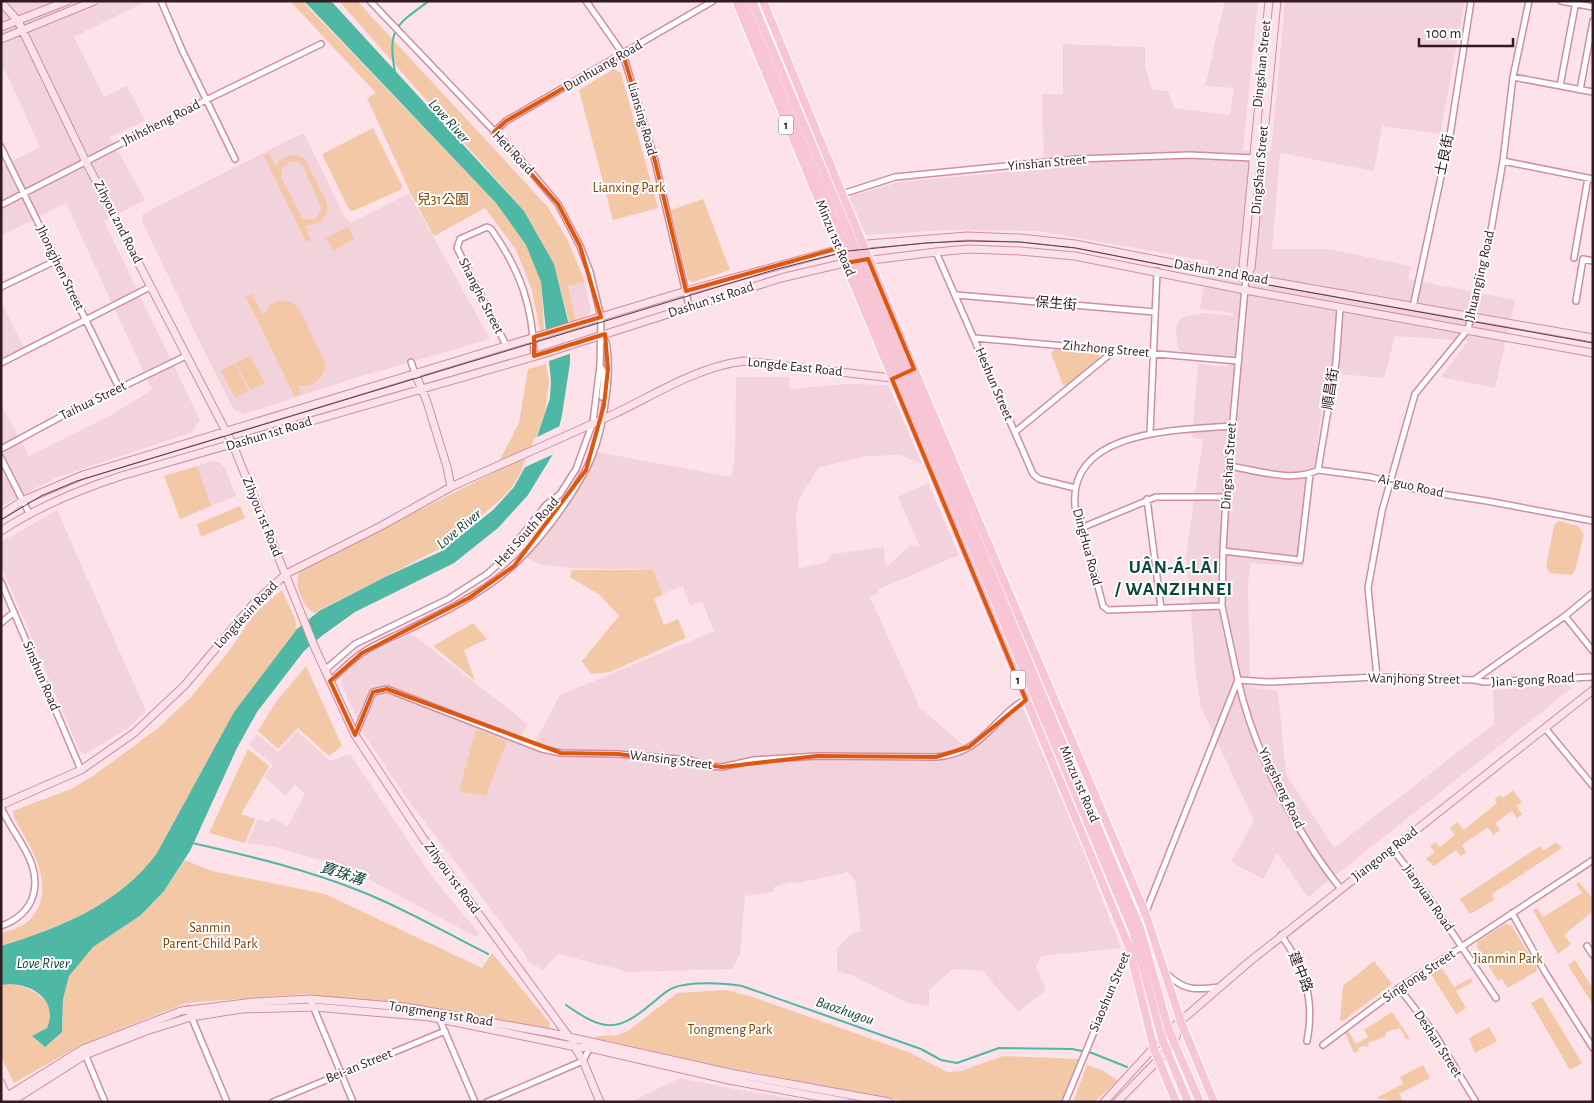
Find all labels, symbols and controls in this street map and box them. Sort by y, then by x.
scale bar [1419,15,1513,47]
street label: Dingshan Street [1250,19,1274,108]
text: 100 m [1426,26,1461,41]
street label: Dunhuang Road [561,38,645,94]
street label: Liansing Road [625,81,659,157]
water label: Love River [426,96,473,147]
street label: Jhihsheng Road [120,97,202,149]
road number: 1 [778,116,794,134]
street label: DingShan Street [1249,125,1271,215]
street label: Heti Road [490,129,536,177]
street label: 士良街 [1433,133,1456,177]
street label: Yinshan Street [1007,153,1088,173]
street label: Zihyou 2nd Road [91,178,145,266]
park label: Lianxing Park [593,181,666,195]
park label: 兒31公園 [417,192,469,207]
street label: Minzu 1st Road [813,198,857,278]
street label: Jhongjhen Street [33,223,87,313]
street label: Jhuangjing Road [1463,229,1497,321]
street label: Shanghe Street [456,256,506,337]
street label: Dashun 2nd Road [1173,257,1269,287]
street label: Dashun 1st Road [666,280,756,320]
street label: 保生街 [1034,294,1078,313]
street label: Zihzhong Street [1062,338,1151,360]
street label: Heshun Street [972,346,1016,423]
street label: Longde East Road [747,355,843,379]
street label: 順昌街 [1320,367,1341,411]
street label: Taihua Street [58,379,129,423]
street label: Dashun 1st Road [224,414,314,454]
street label: Dingshan Street [1219,421,1239,510]
street label: Ai-guo Road [1377,472,1445,500]
street label: Zihyou 1st Road [240,475,284,559]
street label: Heti South Road [492,495,562,569]
water label: Love River [434,505,485,552]
street label: DingHua Road [1070,507,1104,587]
district label: UÂN-Á-LĀI / WANZIHNEI [1114,556,1233,599]
street label: Longdesin Road [212,579,280,651]
street label: Sinshun Road [20,639,62,713]
road number: 1 [1010,670,1026,690]
street label: Wanjhong Street [1368,671,1461,687]
street label: Jian-gong Road [1491,671,1575,689]
street label: Minzu 1st Road [1057,744,1101,824]
street label: Yingsheng Road [1255,745,1307,831]
street label: Wansing Street [629,748,714,772]
street label: Jiangong Road [1350,824,1420,884]
street label: Zihyou 1st Road [421,840,483,916]
water label: 寶珠溝 [318,859,368,889]
street label: Jianyuan Road [1400,862,1456,934]
park label: Sanmin Parent-Child Park [162,921,258,951]
street label: Singlong Street [1380,947,1458,1005]
street label: Siaoshun Street [1087,950,1133,1034]
street label: 建中路 [1286,950,1315,994]
park label: Jianmin Park [1473,952,1543,966]
water label: Love River [16,956,71,971]
water label: Baozhugou [814,994,876,1028]
street label: Tongmeng 1st Road [388,999,494,1029]
street label: Deshan Street [1411,1008,1465,1080]
park label: Tongmeng Park [688,1023,773,1037]
street label: Bei-an Street [324,1046,395,1086]

